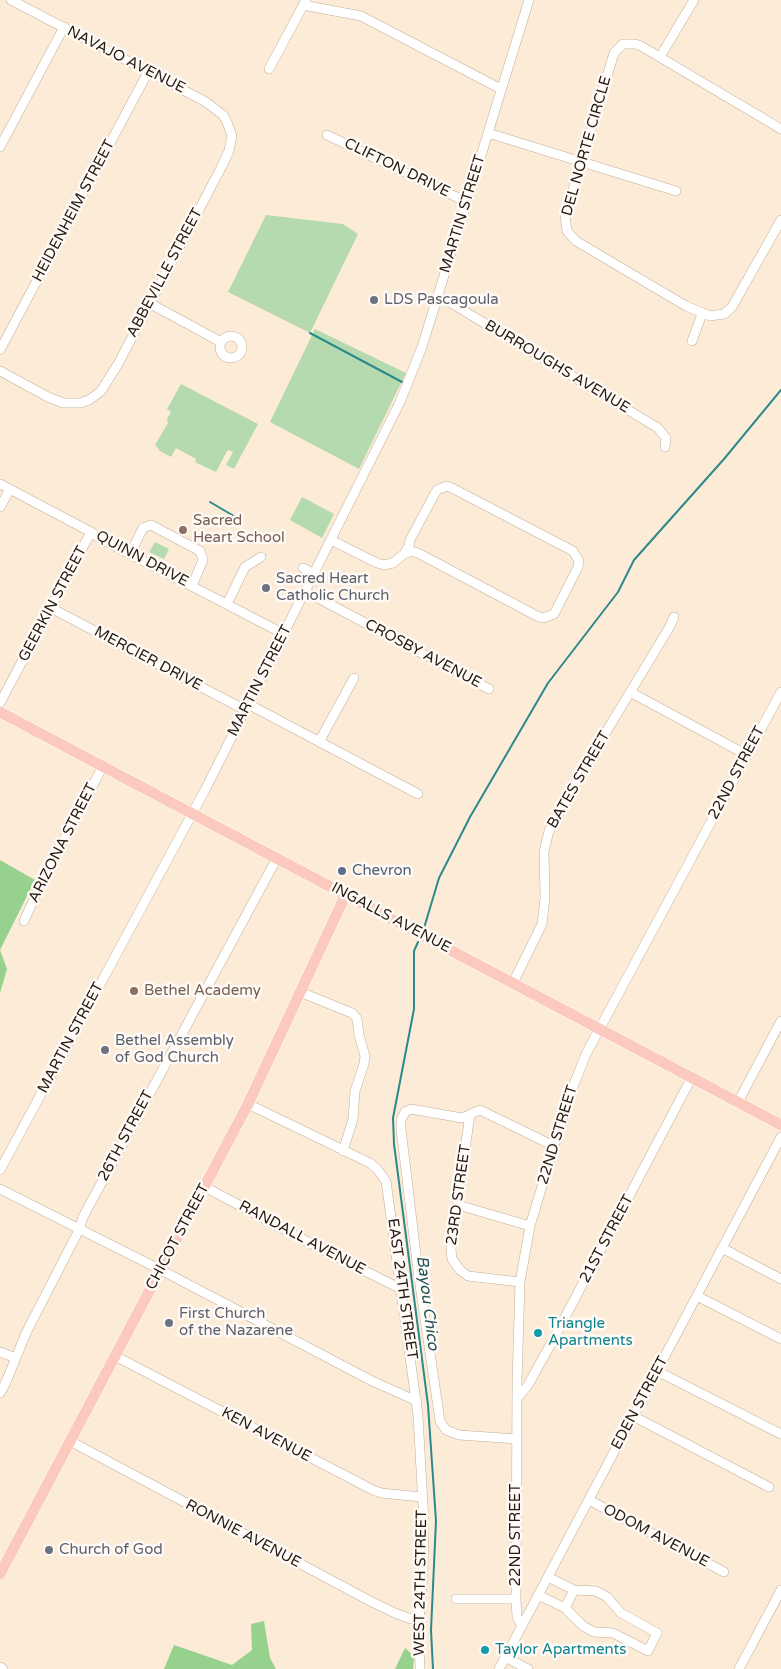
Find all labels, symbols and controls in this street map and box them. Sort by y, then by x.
street label: NAVAJO AVENUE [64,22,188,98]
street label: DEL NORTE CIRCLE [558,74,616,218]
street label: CLIFTON DRIVE [341,135,453,201]
street label: HEIDENHEIM STREET [29,137,119,285]
street label: MARTIN STREET [436,153,490,275]
street label: ABBEVILLE STREET [123,205,207,341]
place label: LDS Pascagoula [384,291,499,309]
marker: LDS Pascagoula [368,294,380,306]
street label: BURROUGHS AVENUE [481,317,633,417]
place label: Sacred Heart School [193,512,285,547]
marker: Sacred Heart School [177,524,189,536]
street label: QUINN DRIVE [93,527,191,591]
street label: GEERKIN STREET [15,543,91,665]
place label: Sacred Heart Catholic Church [276,570,389,605]
marker: Sacred Heart Catholic Church [260,582,272,594]
street label: CROSBY AVENUE [362,616,484,692]
street label: MARTIN STREET [224,622,296,740]
street label: MERCIER DRIVE [91,623,205,695]
street label: 22ND STREET [705,723,769,823]
street label: BATES STREET [544,728,614,832]
street label: ARIZONA STREET [25,780,101,906]
place label: Chevron [352,862,412,880]
marker: Chevron [336,865,348,877]
street label: INGALLS AVENUE [328,879,454,957]
street label: MARTIN STREET [34,980,108,1096]
place label: Bethel Academy [144,982,261,1000]
marker: Bethel Academy [128,985,140,997]
place label: Bethel Assembly of God Church [115,1032,234,1067]
marker: Bethel Assembly of God Church [99,1044,111,1056]
street label: 22ND STREET [534,1083,582,1187]
street label: 26TH STREET [95,1088,157,1184]
street label: 23RD STREET [443,1144,475,1246]
street label: CHICOT STREET [142,1181,214,1293]
street label: 21ST STREET [576,1192,638,1286]
street label: RANDALL AVENUE [236,1197,368,1279]
street label: EAST 24TH STREET [383,1217,421,1361]
water label: Bayou Chico [412,1255,442,1351]
place label: First Church of the Nazarene [179,1305,293,1340]
place label: Triangle Apartments [548,1315,633,1350]
marker: First Church of the Nazarene [163,1317,175,1329]
marker: Triangle Apartments [532,1327,544,1339]
street label: EDEN STREET [608,1353,672,1453]
street label: KEN AVENUE [218,1404,314,1466]
street label: 22ND STREET [507,1484,525,1586]
street label: RONNIE AVENUE [182,1496,304,1572]
street label: ODOM AVENUE [600,1500,712,1572]
street label: WEST 24TH STREET [411,1510,431,1656]
place label: Church of God [59,1541,163,1559]
marker: Church of God [43,1544,55,1556]
place label: Taylor Apartments [495,1641,626,1659]
marker: Taylor Apartments [479,1644,491,1656]

